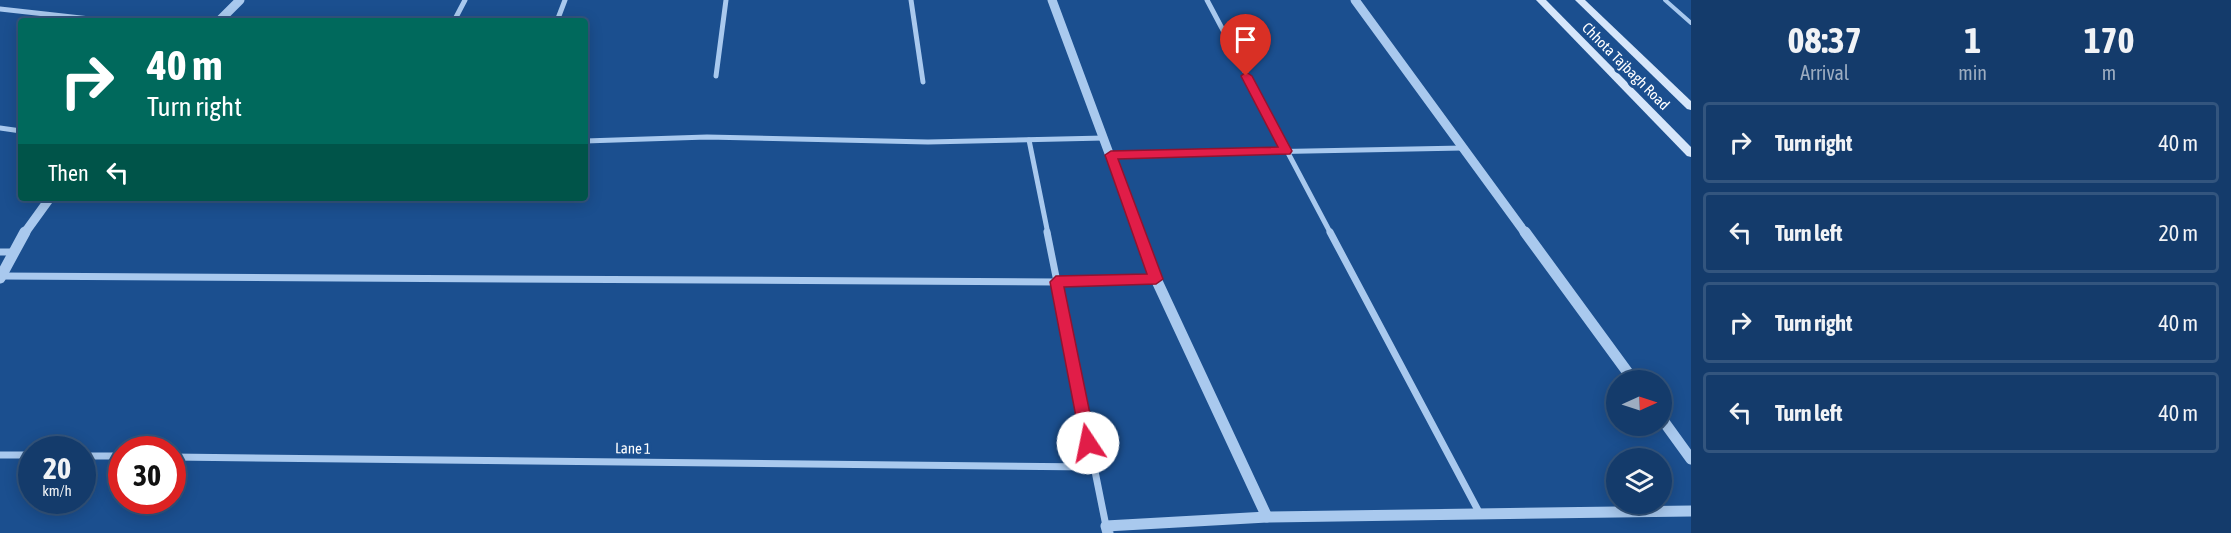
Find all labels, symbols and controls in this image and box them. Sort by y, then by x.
pin [1220,14,1271,76]
street label: Chhota Tajbagh Road [1579,19,1673,113]
text: 08:37 [1788,19,1862,61]
text: 1 [1964,19,1981,61]
text: 170 [2084,19,2134,61]
icon: arrive [1229,23,1262,56]
text: 40 m [147,41,222,89]
icon: right [48,42,126,120]
text: Arrival [1800,61,1849,84]
text: min [1958,61,1987,84]
text: m [2102,61,2116,84]
text: Turn right [147,91,242,122]
icon: right [1724,126,1757,159]
text: Turn right [1775,130,1852,156]
text: 40 m [2158,130,2198,156]
icon: left [101,156,134,189]
text: Then [48,160,89,186]
icon: left [1724,216,1757,249]
text: Turn left [1775,220,1842,246]
text: 20 m [2158,220,2198,246]
icon: right [1724,306,1757,339]
text: Turn right [1775,310,1852,336]
text: 40 m [2158,310,2198,336]
north arrow [1606,370,1672,436]
map controls [1606,370,1672,514]
icon: left [1724,396,1757,429]
text: Turn left [1775,400,1842,426]
text: 40 m [2158,400,2198,426]
position arrow [1056,411,1120,475]
speed limit sign: 30 [108,436,186,514]
street label: Lane 1 [615,439,651,457]
button: layers [1606,448,1672,514]
text: 20 [43,451,71,485]
text: km/h [42,482,72,499]

